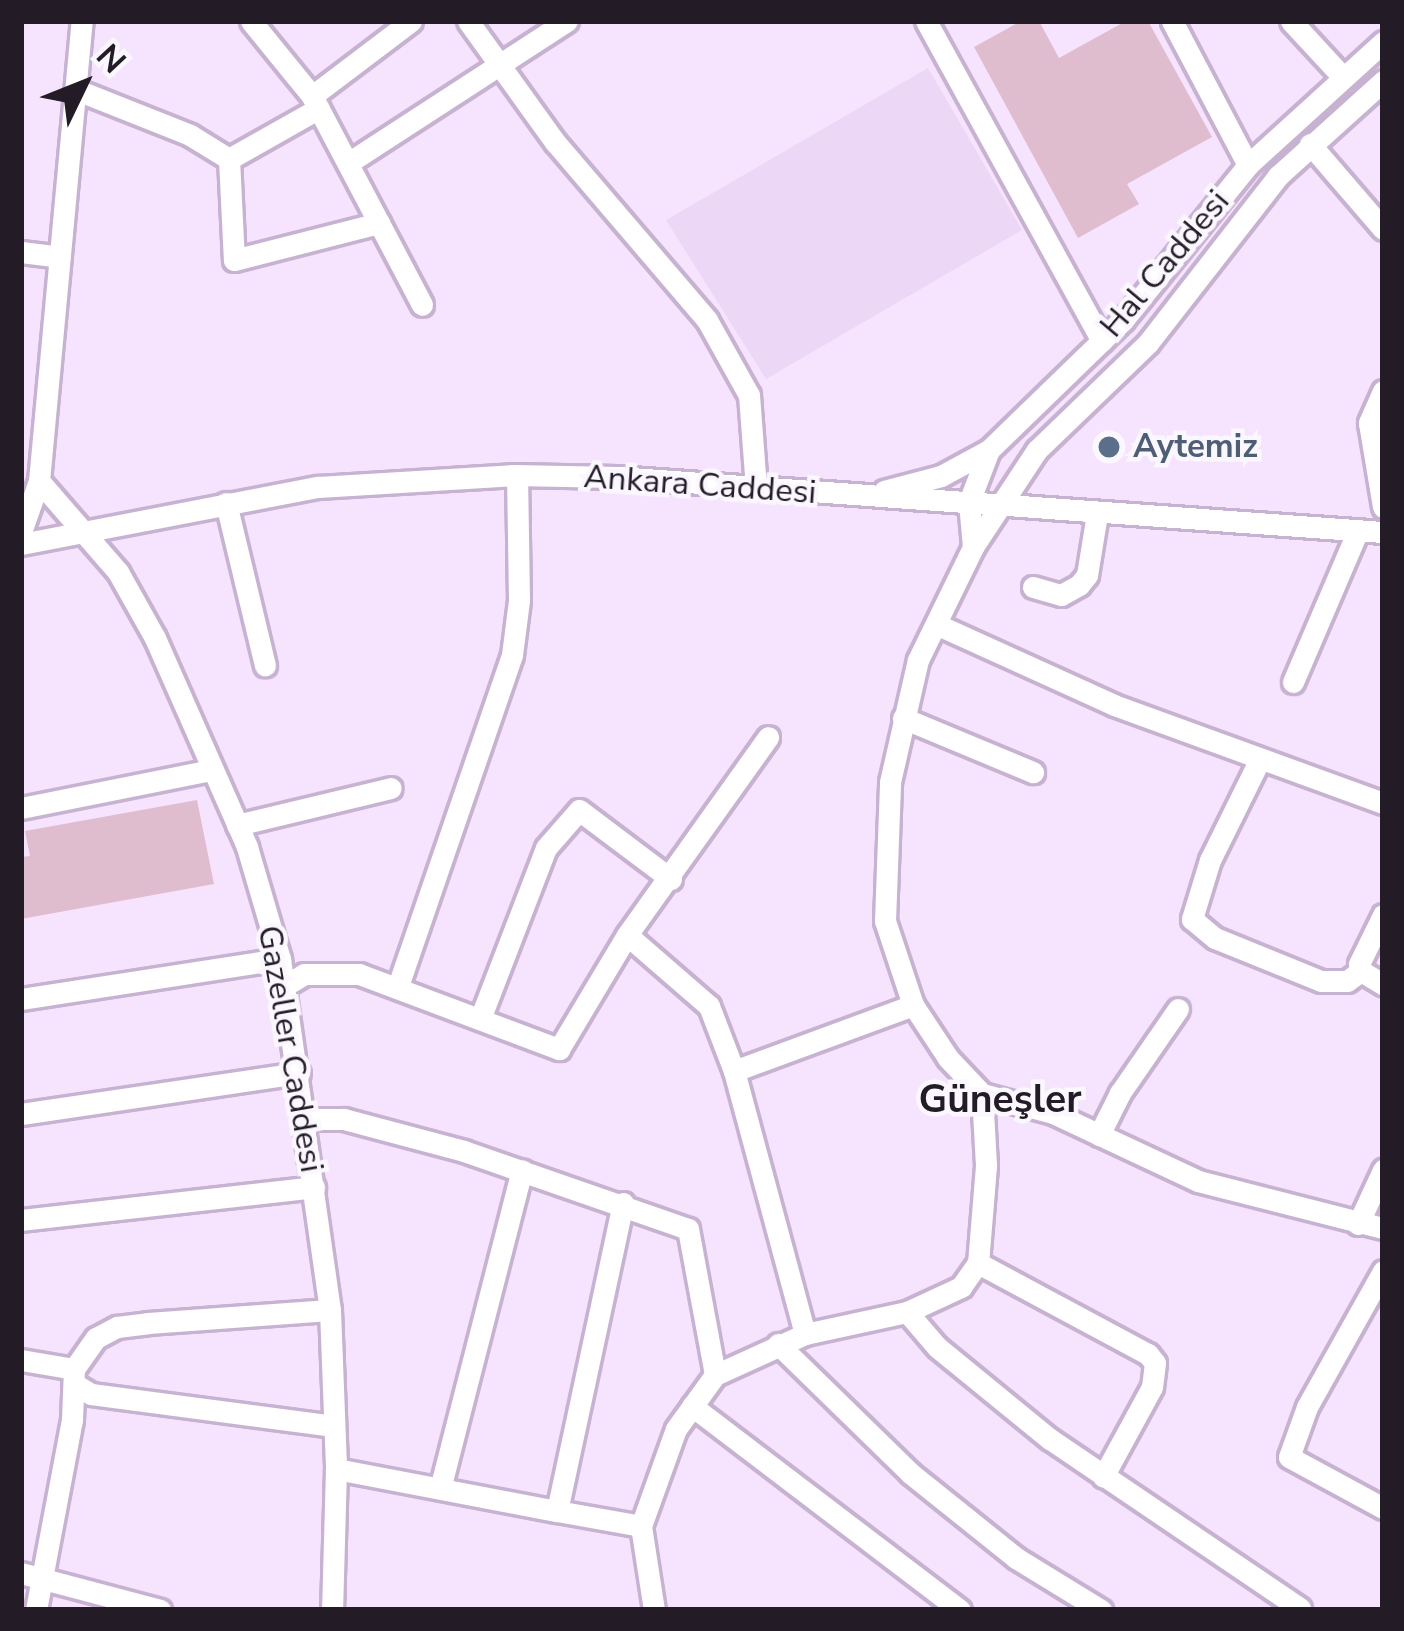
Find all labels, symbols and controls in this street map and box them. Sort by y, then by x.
north arrow [24,24,144,144]
text: N [86,35,136,83]
street label: Hal Caddesi [1092,182,1238,346]
place label: Aytemiz [1133,427,1258,467]
marker: Aytemiz [1096,434,1122,460]
street label: Ankara Caddesi [582,457,818,513]
street label: Gazeller Caddesi [249,923,331,1175]
district label: Güneşler [919,1077,1081,1123]

